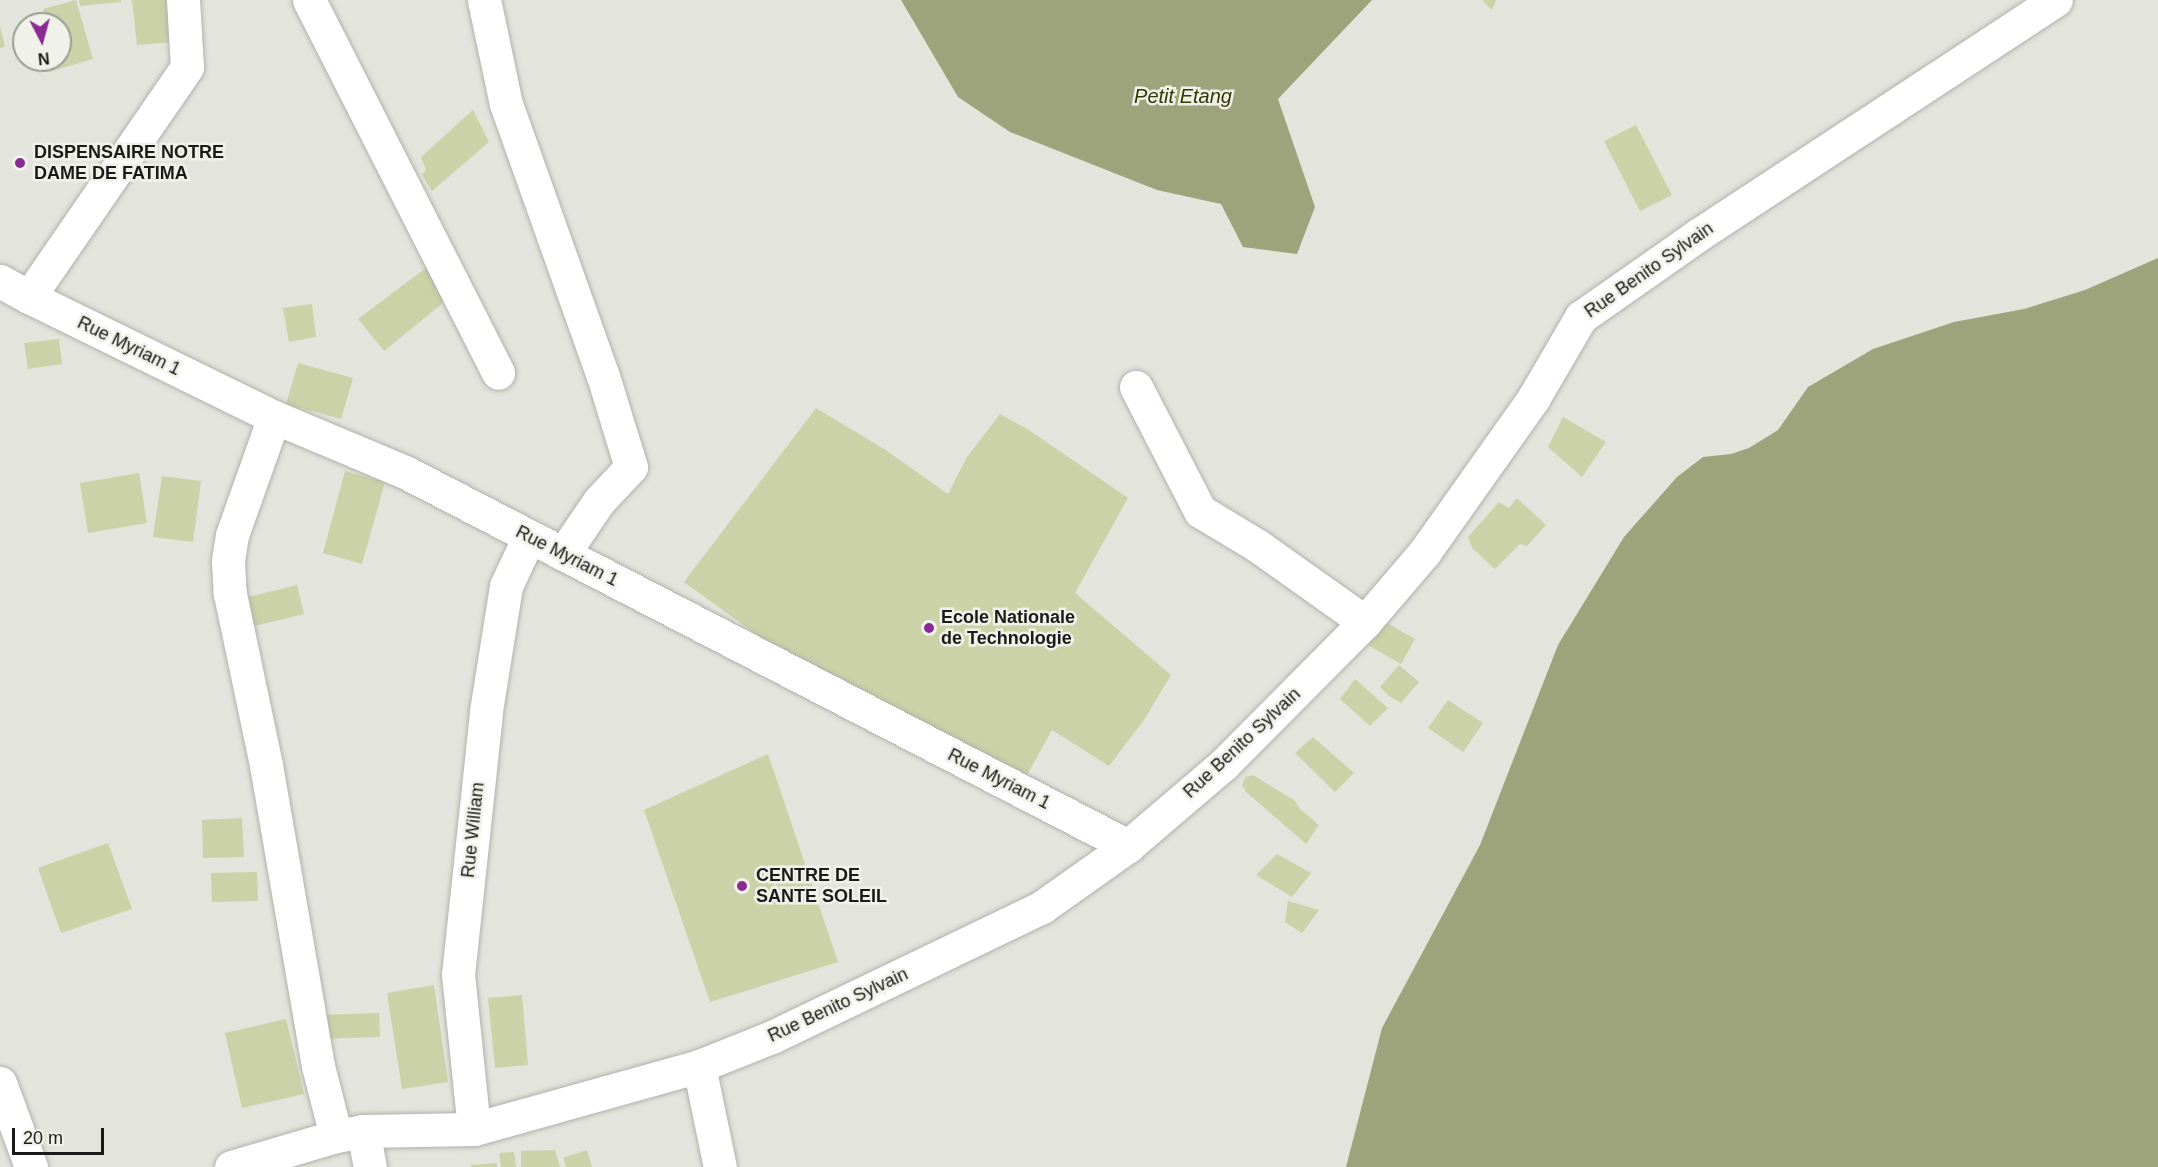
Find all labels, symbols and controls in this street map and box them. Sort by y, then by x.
north arrow [12,12,72,72]
text: N [37,49,50,67]
water label: Petit Etang [1134,84,1232,108]
place label: DISPENSAIRE NOTRE DAME DE FATIMA [34,142,224,184]
marker: DISPENSAIRE NOTRE DAME DE FATIMA [11,154,29,172]
street label: Rue Benito Sylvain [1581,218,1717,322]
street label: Rue Myriam 1 [74,312,184,380]
street label: Rue Myriam 1 [512,521,622,591]
place label: Ecole Nationale de Technologie [941,607,1075,650]
marker: Ecole Nationale de Technologie [922,621,936,635]
street label: Rue Benito Sylvain [1179,683,1305,803]
street label: Rue Myriam 1 [944,744,1054,814]
street label: Rue William [457,781,489,879]
place label: CENTRE DE SANTE SOLEIL [756,865,887,908]
marker: CENTRE DE SANTE SOLEIL [733,877,751,895]
street label: Rue Benito Sylvain [765,963,911,1047]
scale bar [15,1116,106,1154]
text: 20 m [23,1128,63,1148]

